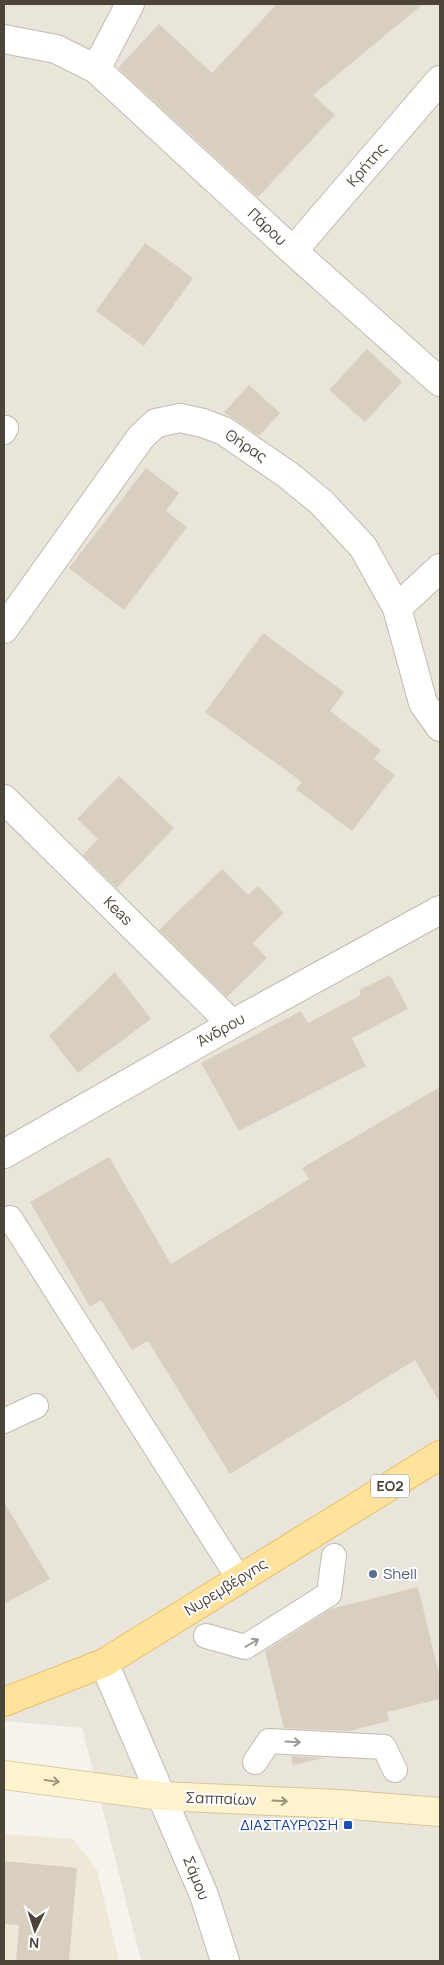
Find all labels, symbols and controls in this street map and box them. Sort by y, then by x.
street label: Κρήτης [342,138,392,191]
street label: Πάρου [243,203,291,250]
street label: Θήρας [221,424,271,467]
street label: Keas [99,892,138,930]
street label: Άνδρου [193,1008,248,1051]
road number: ΕΟ2 [371,1474,409,1498]
street label: Νυρεμβέργης [180,1553,271,1620]
place label: Shell [383,1563,417,1584]
marker: Shell [367,1568,379,1580]
one-way arrow [244,1637,258,1647]
one-way arrow [285,1738,301,1747]
one-way arrow [44,1777,60,1787]
street label: Σαππαίων [185,1787,257,1810]
one-way arrow [271,1796,287,1806]
place label: ΔΙΑΣΤΑΥΡΩΣΗ [240,1814,338,1835]
marker: ΔΙΑΣΤΑΥΡΩΣΗ [342,1819,354,1831]
street label: Σάμου [178,1853,215,1903]
north arrow [10,1905,60,1955]
text: N [28,1934,40,1953]

